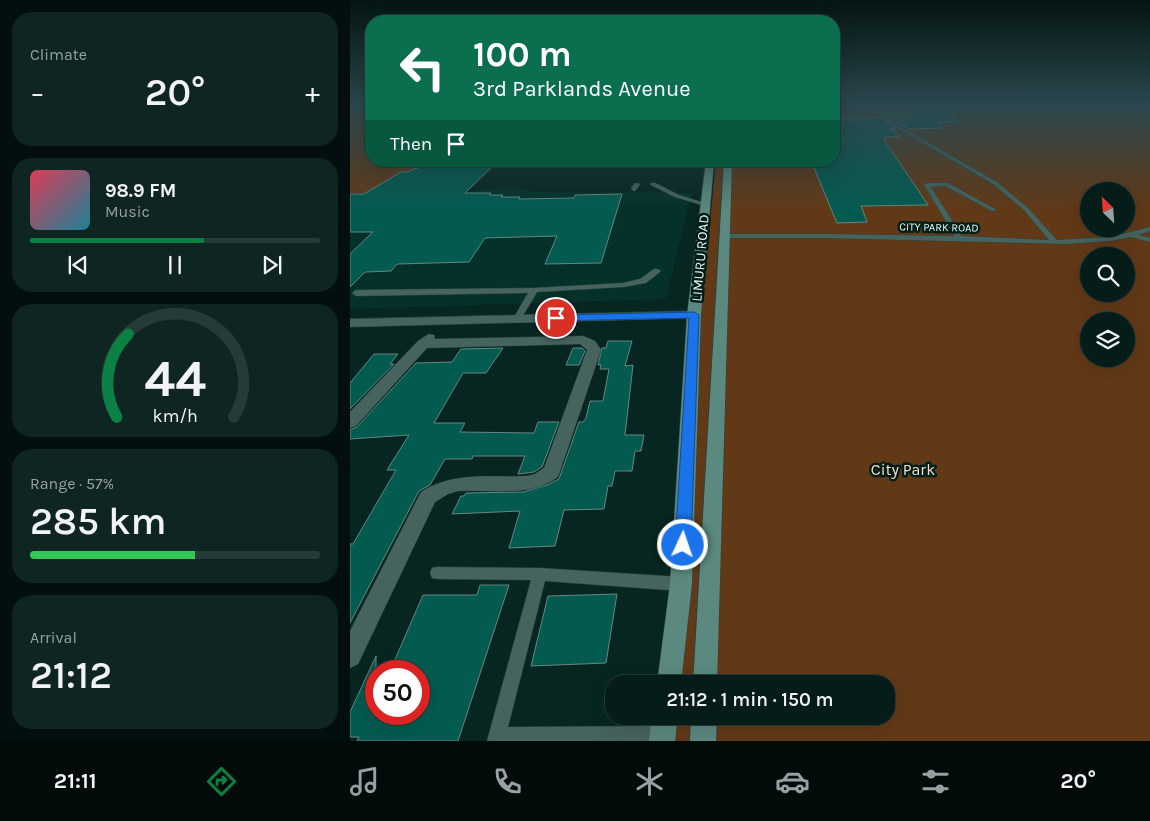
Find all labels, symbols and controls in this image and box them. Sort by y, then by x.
text: 100 m [473,34,572,75]
icon: left [390,35,455,100]
text: Climate [30,45,87,64]
text: 20° [145,70,205,115]
text: − [30,76,45,109]
text: + [305,76,320,109]
text: 3rd Parklands Avenue [473,76,691,102]
icon: arrive [442,130,470,158]
text: Then [390,133,432,155]
text: 98.9 FM [105,180,176,202]
north arrow [1080,182,1135,238]
map controls [1080,182,1135,367]
text: Music [105,202,150,221]
street label: LIMURU ROAD [688,214,713,302]
street label: CITY PARK ROAD [899,220,979,235]
button: search [1080,247,1135,302]
icon: previous [64,251,92,279]
icon: pause [161,251,189,279]
icon: next [258,251,286,279]
pin [535,297,577,339]
icon: arrive [542,304,570,332]
button: layers [1080,312,1135,367]
text: 44 [144,348,206,409]
text: km/h [152,406,198,427]
park label: City Park [871,460,935,479]
text: Range · 57% [30,474,114,493]
text: 285 km [30,499,166,544]
position arrow [656,518,708,570]
text: Arrival [30,628,77,647]
text: 21:12 [30,653,112,698]
speed limit sign: 50 [365,660,430,725]
text: 21:12 · 1 min · 150 m [667,689,833,711]
icon: directions [204,764,239,799]
icon: music [347,764,382,799]
icon: phone [490,764,525,799]
icon: climate [632,764,667,799]
icon: car [775,764,810,799]
icon: filters [918,764,953,799]
text: 21:11 [54,768,97,794]
text: 20° [1060,768,1096,794]

